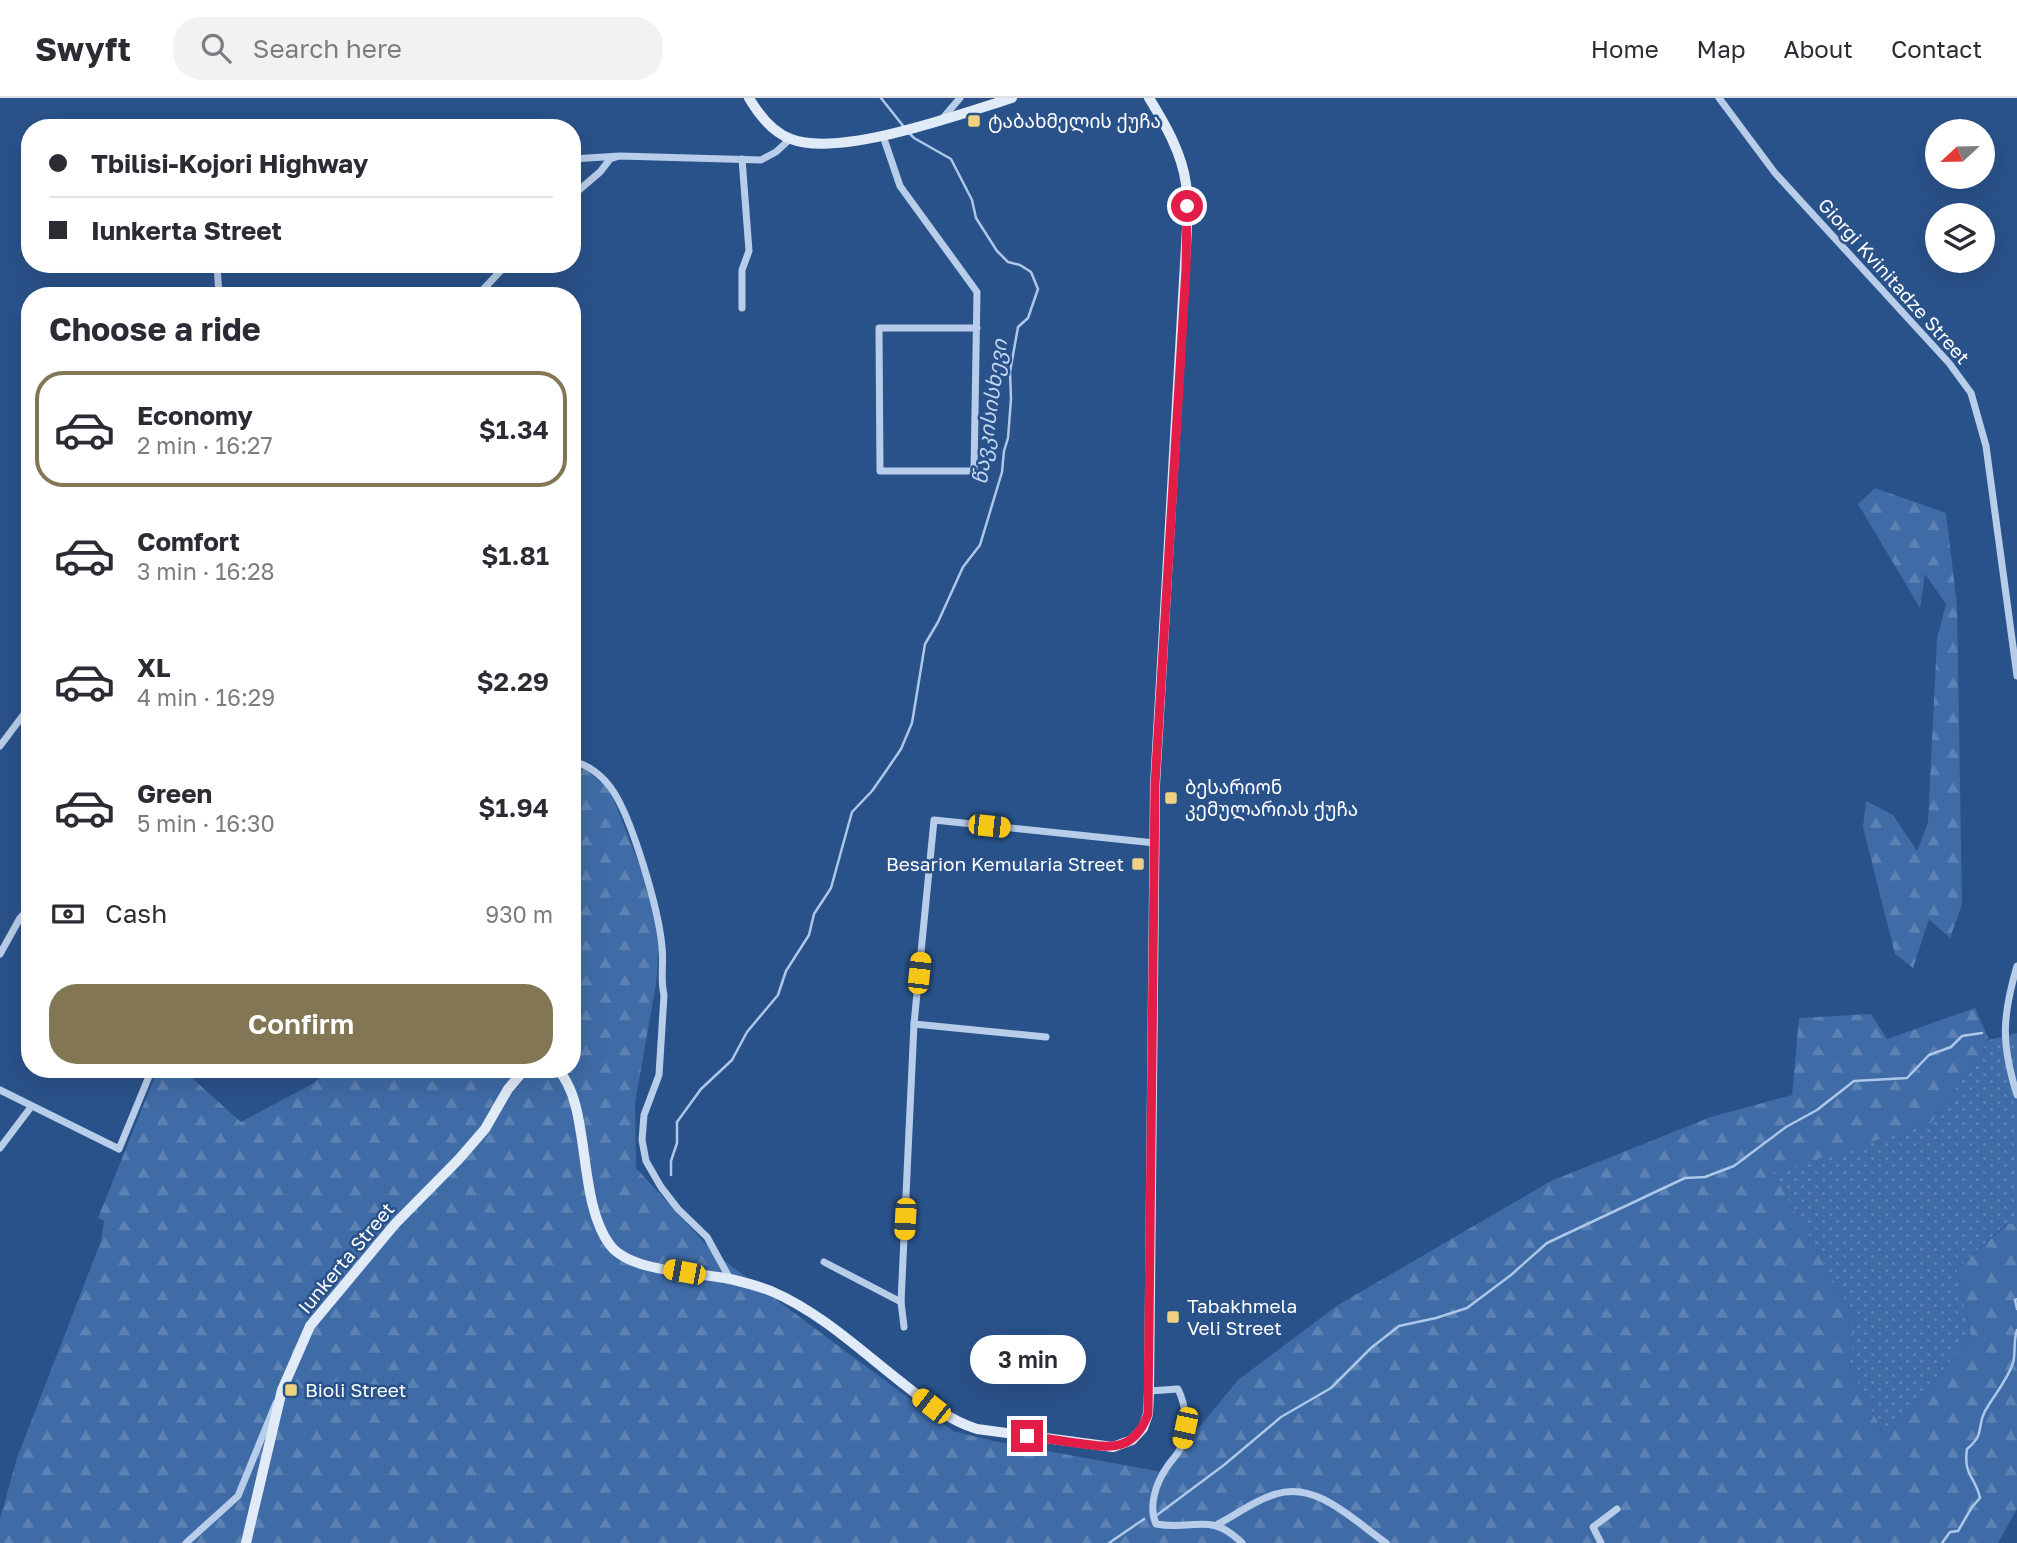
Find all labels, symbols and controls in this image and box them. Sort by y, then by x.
search box [173,17,663,80]
text: Swyft [35,29,131,68]
icon: search [197,29,235,67]
text: Search here [253,33,402,64]
text: Home [1591,34,1659,63]
text: Map [1697,34,1746,63]
text: About [1784,34,1853,63]
text: Contact [1891,34,1982,63]
place label: ტაბახმელის ქუჩა [988,109,1161,134]
marker: ტაბახმელის ქუჩა [966,113,982,129]
north arrow [1925,119,1995,189]
map controls [1925,119,1995,273]
text: Tbilisi-Kojori Highway [91,148,368,179]
route start [1171,190,1203,222]
street label: Giorgi Kvinitadze Street [1814,193,1975,368]
button: layers [1925,203,1995,273]
text: Iunkerta Street [91,215,282,246]
text: Choose a ride [49,310,261,348]
water label: წავკისისხევი [966,337,1013,486]
icon: car [53,398,116,461]
text: Economy [137,400,253,431]
text: $1.34 [479,414,549,445]
text: 2 min · 16:27 [137,431,273,459]
icon: car [53,524,116,587]
text: Comfort [137,526,240,557]
text: $1.81 [481,540,549,571]
text: 3 min · 16:28 [137,557,275,585]
icon: car [53,650,116,713]
text: XL [137,652,171,683]
text: $2.29 [476,666,549,697]
text: 4 min · 16:29 [137,683,275,711]
place label: ბესარიონ კემულარიას ქუჩა [1185,775,1358,822]
icon: car [53,776,116,839]
text: Green [137,778,212,809]
marker: ბესარიონ კემულარიას ქუჩა [1163,790,1179,806]
text: $1.94 [478,792,549,823]
text: 5 min · 16:30 [137,809,275,837]
car [968,813,1011,839]
place label: Besarion Kemularia Street [886,852,1124,875]
marker: Besarion Kemularia Street [1130,856,1146,872]
icon: cash [49,895,87,933]
text: Cash [105,898,167,929]
text: 930 m [485,900,553,928]
car [907,951,932,995]
button: Confirm [49,984,553,1064]
car [894,1197,917,1241]
street label: Iunkerta Street [293,1198,399,1318]
car [662,1258,707,1286]
place label: Tabakhmela Veli Street [1187,1294,1297,1339]
marker: Tabakhmela Veli Street [1165,1309,1181,1325]
callout: 3 min [969,1334,1085,1384]
text: 3 min [998,1345,1058,1373]
place label: Bioli Street [305,1378,406,1401]
marker: Bioli Street [283,1382,299,1398]
car [908,1385,955,1427]
car [1171,1405,1200,1451]
route end [1011,1420,1043,1452]

